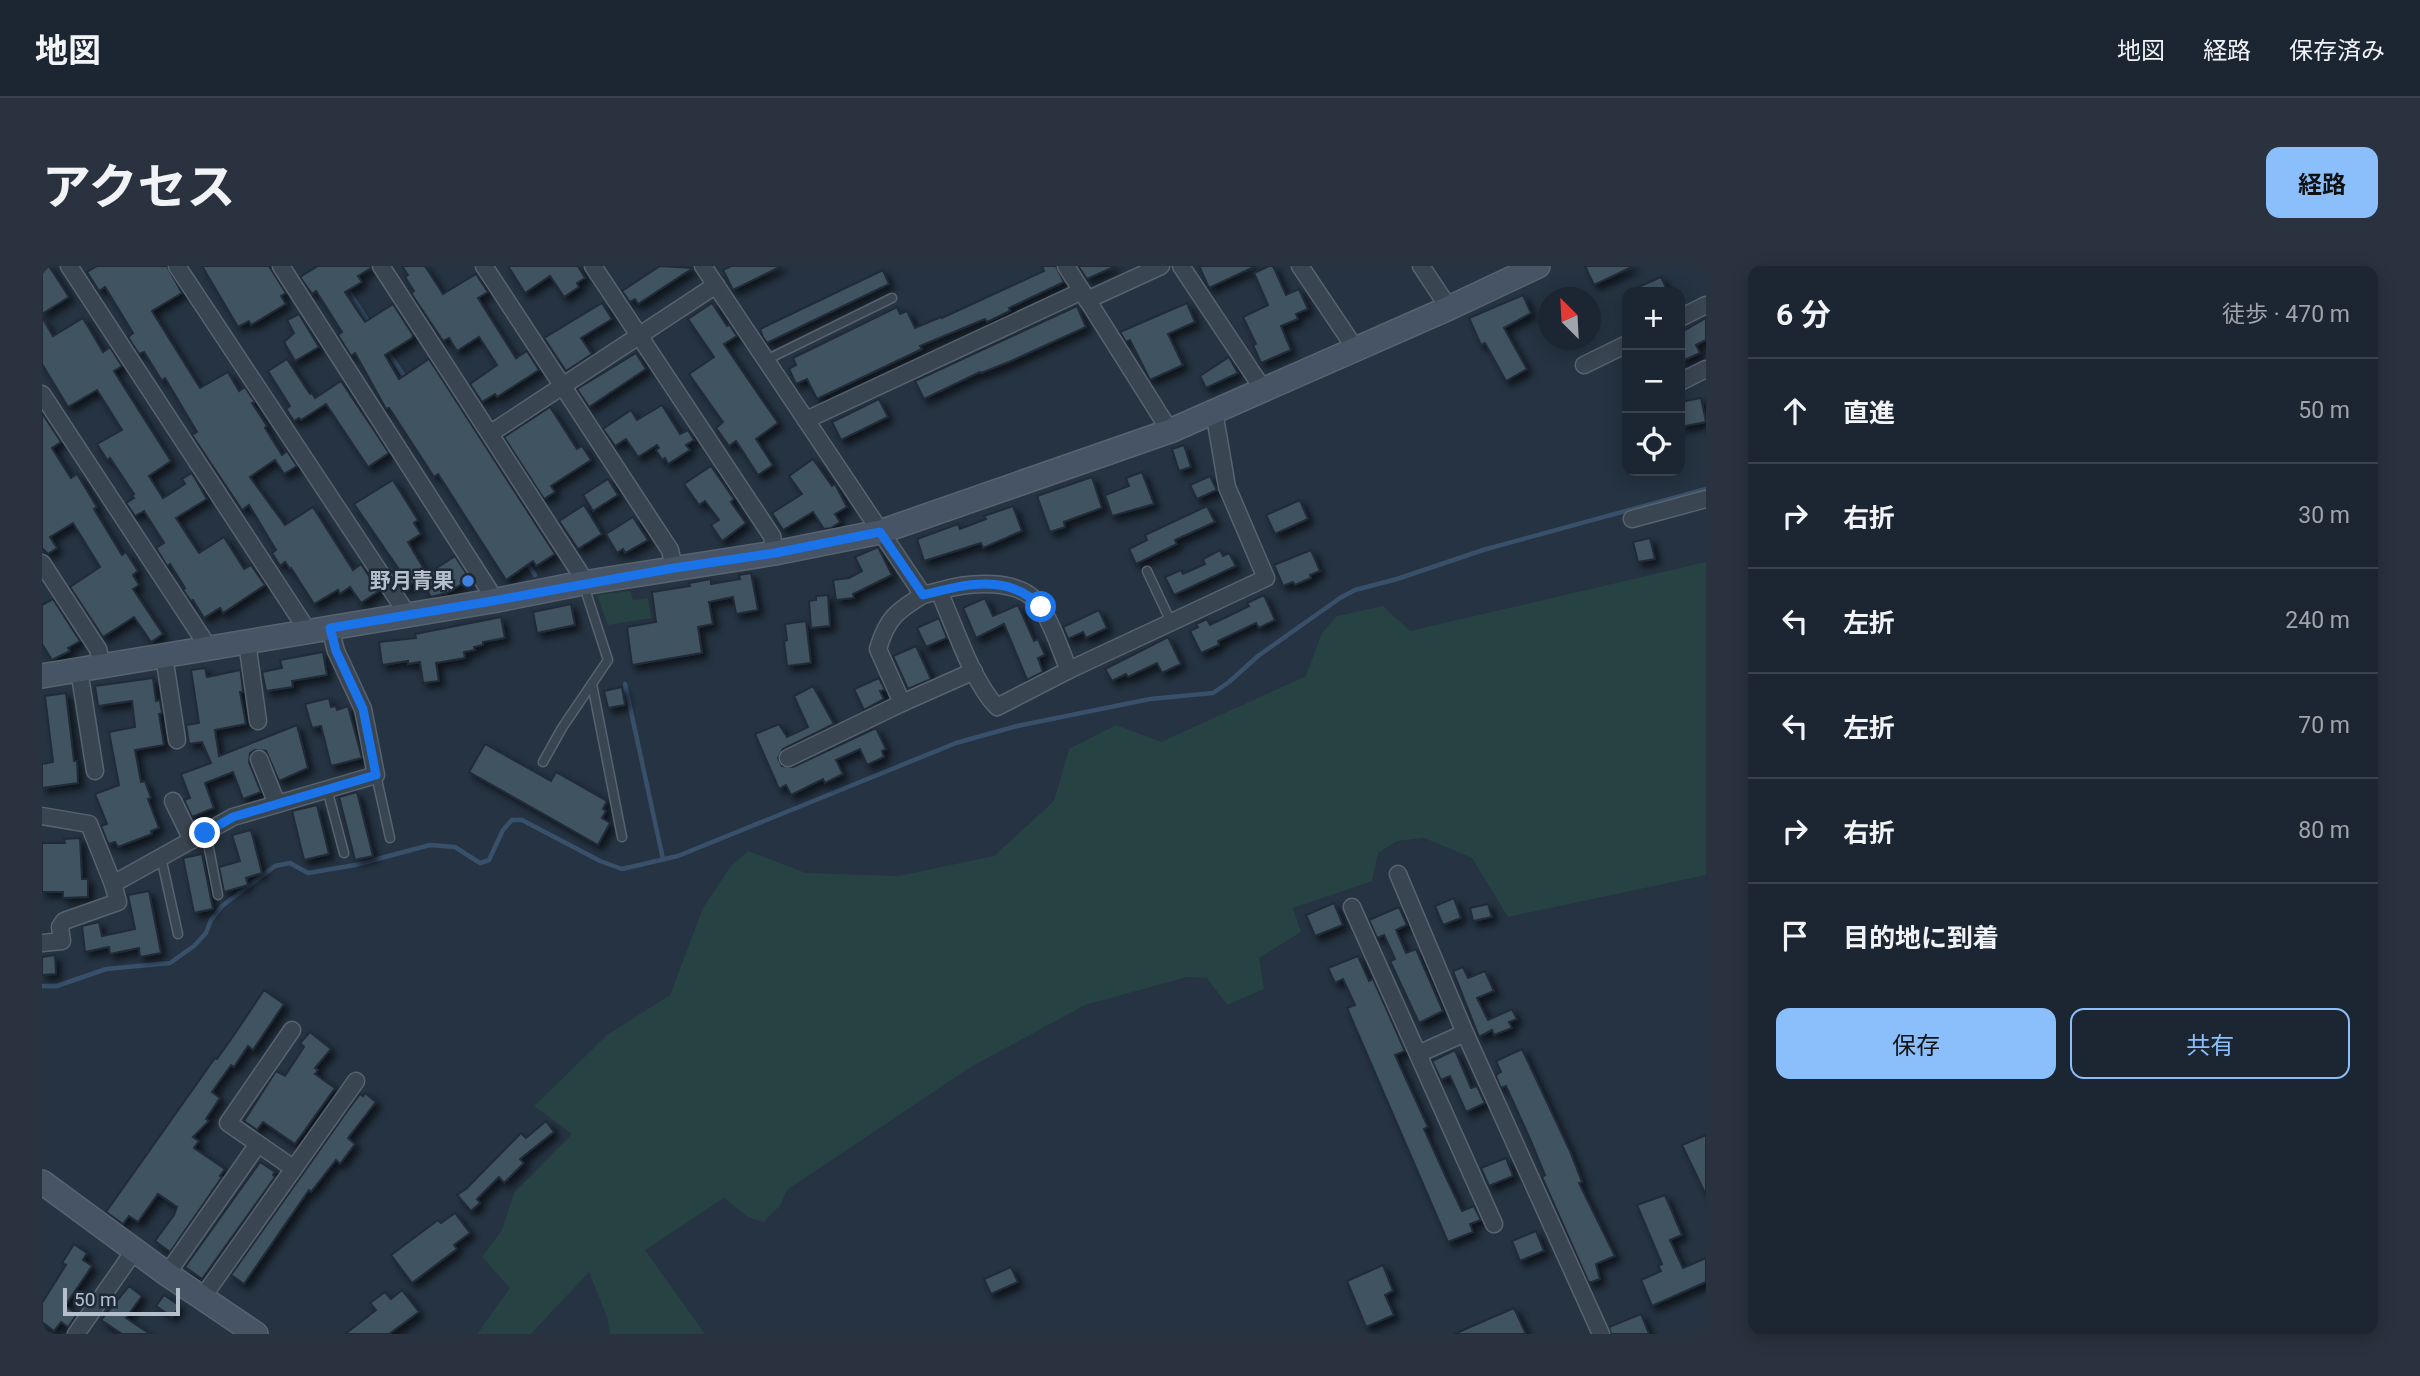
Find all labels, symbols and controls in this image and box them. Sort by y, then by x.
text: 地図 [35,31,101,70]
text: 地図 [2117,37,2165,65]
text: 経路 [2203,37,2251,65]
text: 保存済み [2289,37,2385,65]
button: 経路 [2266,147,2378,218]
text: アクセス [42,159,236,216]
north arrow [1538,287,1601,350]
map controls [1622,287,1685,476]
button: + [1622,287,1685,350]
text: 6 分 [1776,297,1831,332]
text: 徒歩 · 470 m [2222,301,2350,328]
button: − [1622,350,1685,413]
icon: ahead [1776,392,1814,430]
text: 50 m [2298,397,2350,424]
text: 直進 [1843,398,1895,428]
button: locate [1622,413,1685,476]
icon: right [1776,497,1814,535]
text: 30 m [2298,502,2350,529]
text: 右折 [1843,503,1895,533]
place label: 野月青果 [370,569,454,593]
marker: 野月青果 [460,573,476,589]
route start [1025,591,1056,622]
icon: left [1776,602,1814,640]
text: 240 m [2285,607,2350,634]
text: 左折 [1843,608,1895,638]
icon: left [1776,707,1814,745]
text: 70 m [2298,712,2350,739]
text: 左折 [1843,713,1895,743]
icon: right [1776,812,1814,850]
route end [189,817,220,848]
text: 80 m [2298,817,2350,844]
text: 右折 [1843,818,1895,848]
icon: arrive [1776,917,1814,955]
text: 目的地に到着 [1843,923,1999,953]
button: 保存 [1776,1008,2056,1079]
button: 共有 [2070,1008,2350,1079]
scale bar [63,1285,180,1317]
text: 50 m [74,1288,117,1311]

